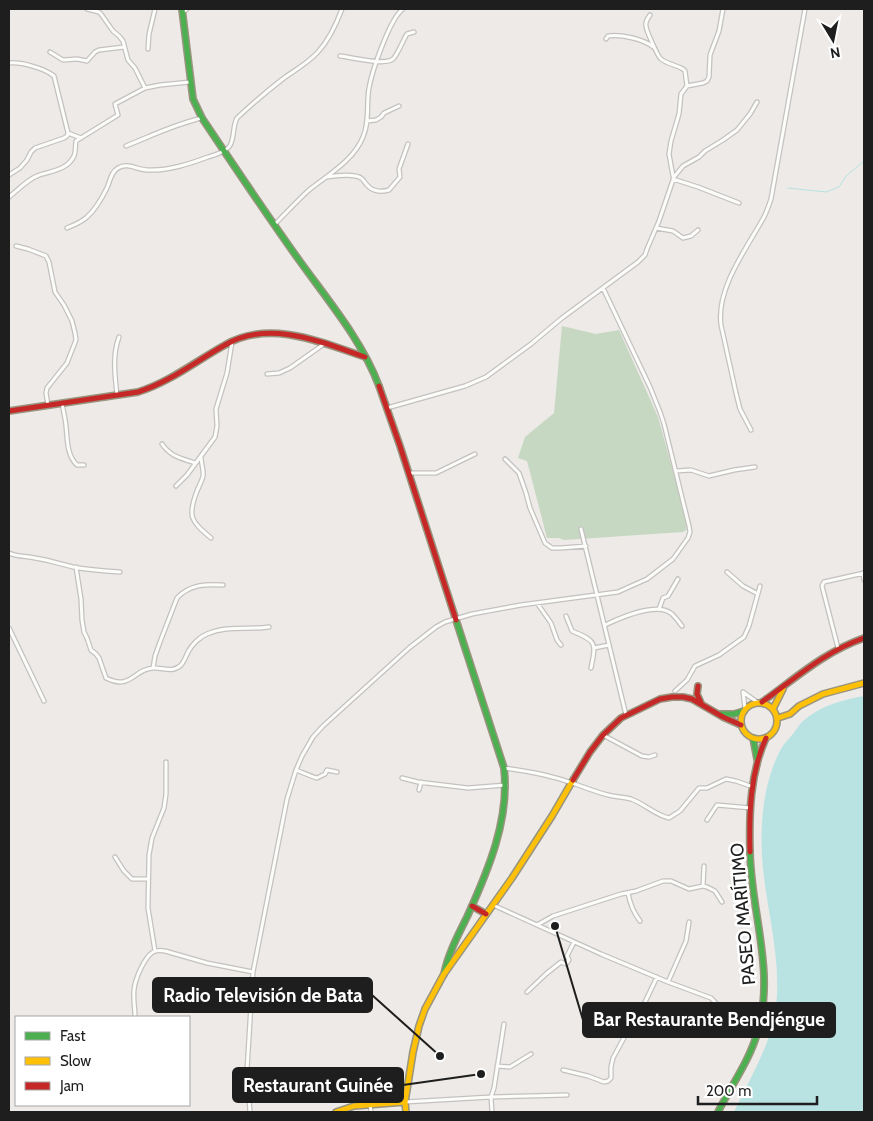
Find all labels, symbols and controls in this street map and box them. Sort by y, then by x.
north arrow [808,15,858,65]
text: N [829,43,842,63]
street label: PASEO MARÍTIMO [726,842,760,986]
callout: Radio Televisión de Bata [153,978,372,1012]
text: Radio Televisión de Bata [163,984,363,1007]
callout: Bar Restaurante Bendjéngue [583,1003,835,1037]
text: Bar Restaurante Bendjéngue [593,1008,825,1031]
legend [15,1016,190,1106]
text: Fast [60,1027,85,1045]
text: Slow [60,1052,91,1070]
callout: Restaurant Guinée [233,1068,403,1102]
text: Restaurant Guinée [243,1074,393,1097]
scale bar [698,1074,817,1106]
text: Jam [59,1077,84,1095]
text: 200 m [706,1082,751,1100]

